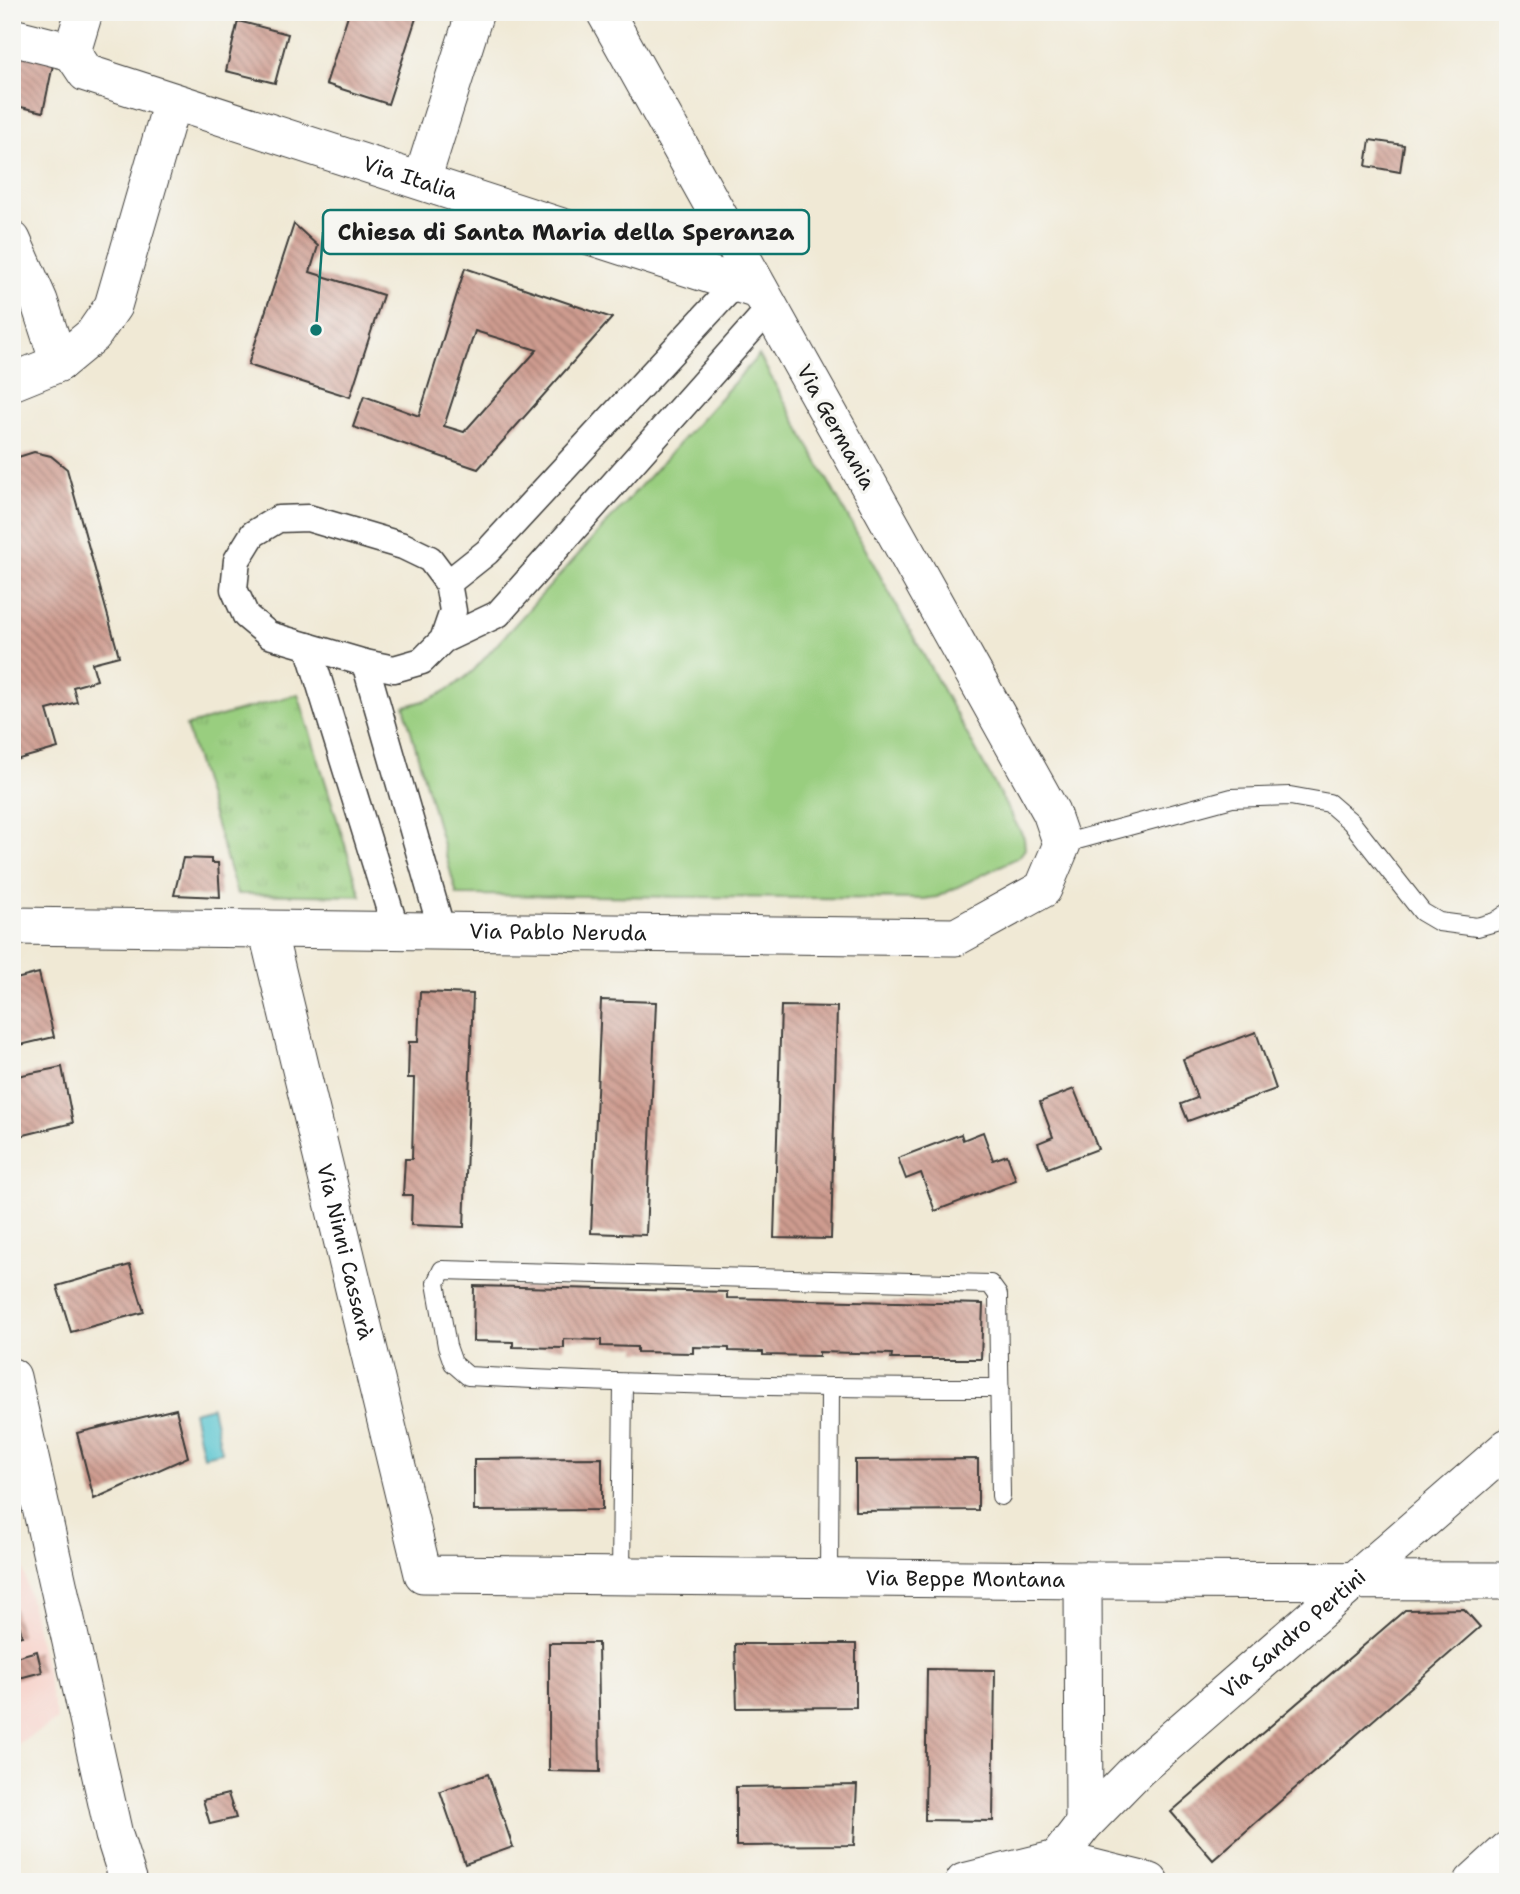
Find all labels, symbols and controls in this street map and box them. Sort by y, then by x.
street label: Via Italia [359,149,461,206]
callout: Chiesa di Santa Maria della Speranza [323,210,809,254]
text: Chiesa di Santa Maria della Speranza [337,217,795,247]
street label: Via Germania [790,359,882,495]
street label: Via Pablo Neruda [469,917,647,947]
street label: Via Ninni Cassarà [310,1161,380,1343]
street label: Via Sandro Pertini [1214,1563,1372,1705]
street label: Via Beppe Montana [865,1564,1065,1594]

